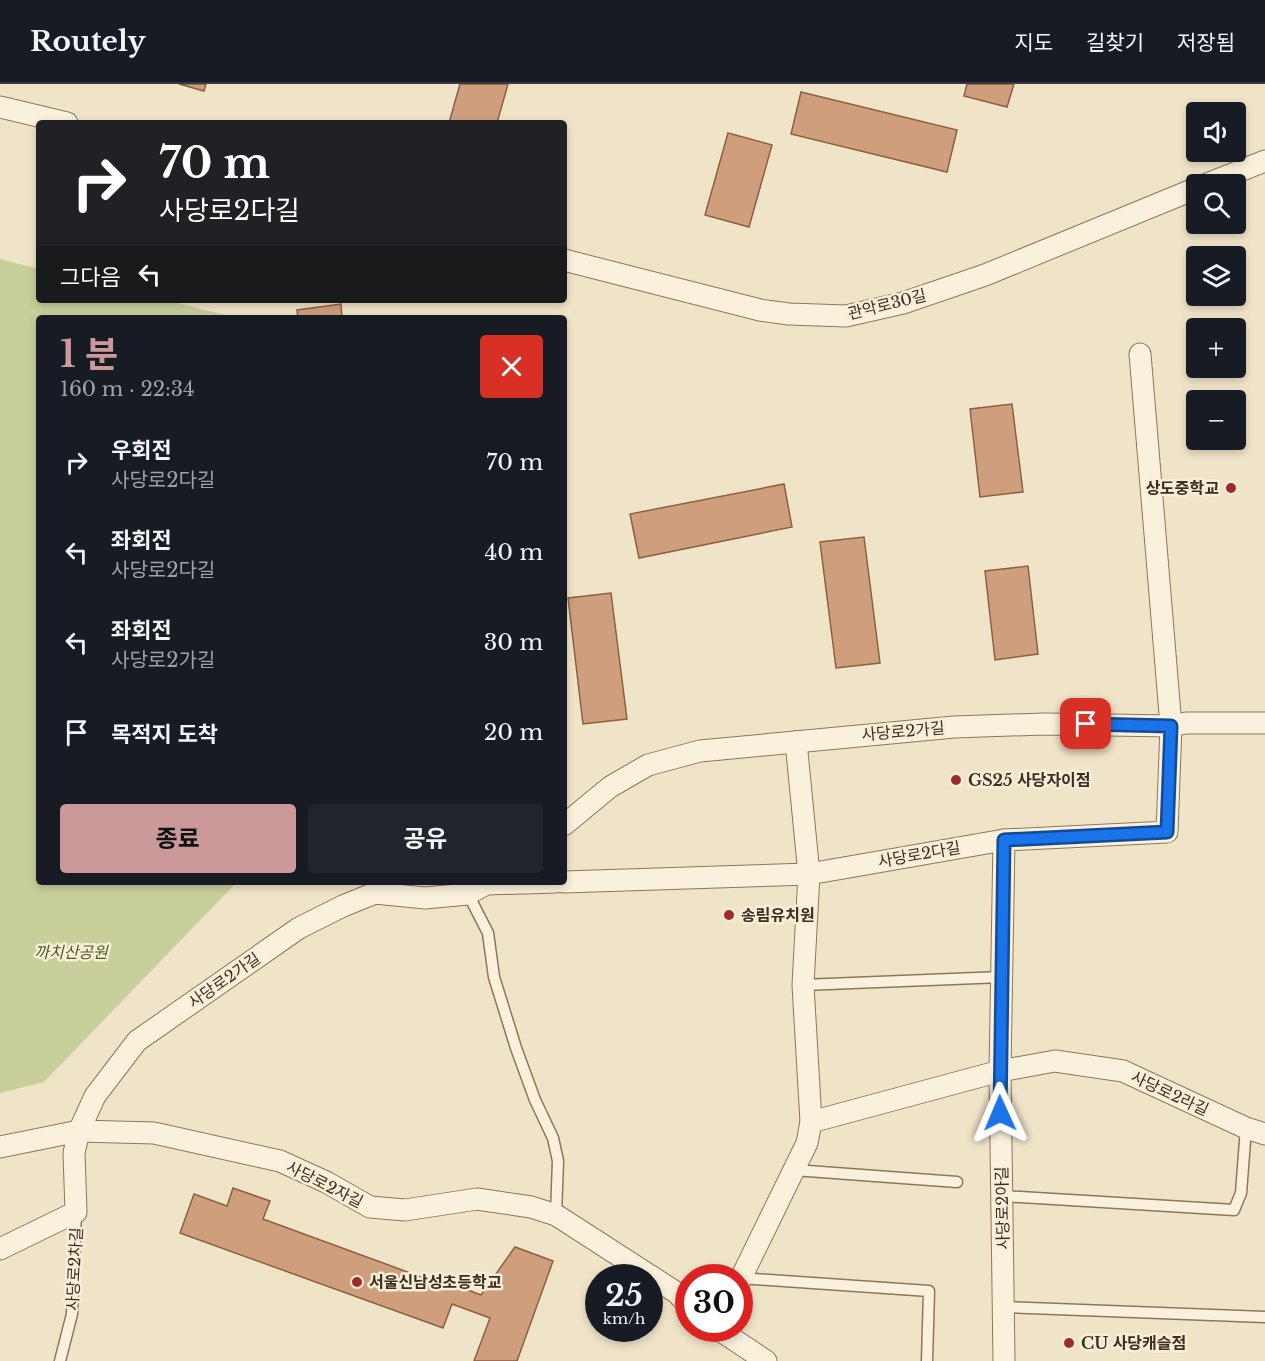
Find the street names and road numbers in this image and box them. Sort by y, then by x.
street label: 관악로30길 [846,285,928,323]
street label: 사당로2가길 [861,717,945,745]
street label: 사당로2다길 [876,837,962,871]
street label: 사당로2가길 [184,948,264,1012]
street label: 사당로2라길 [1128,1066,1212,1120]
street label: 사당로2자길 [283,1156,367,1212]
street label: 사당로2아길 [991,1166,1013,1250]
street label: 사당로2차길 [62,1227,86,1311]

